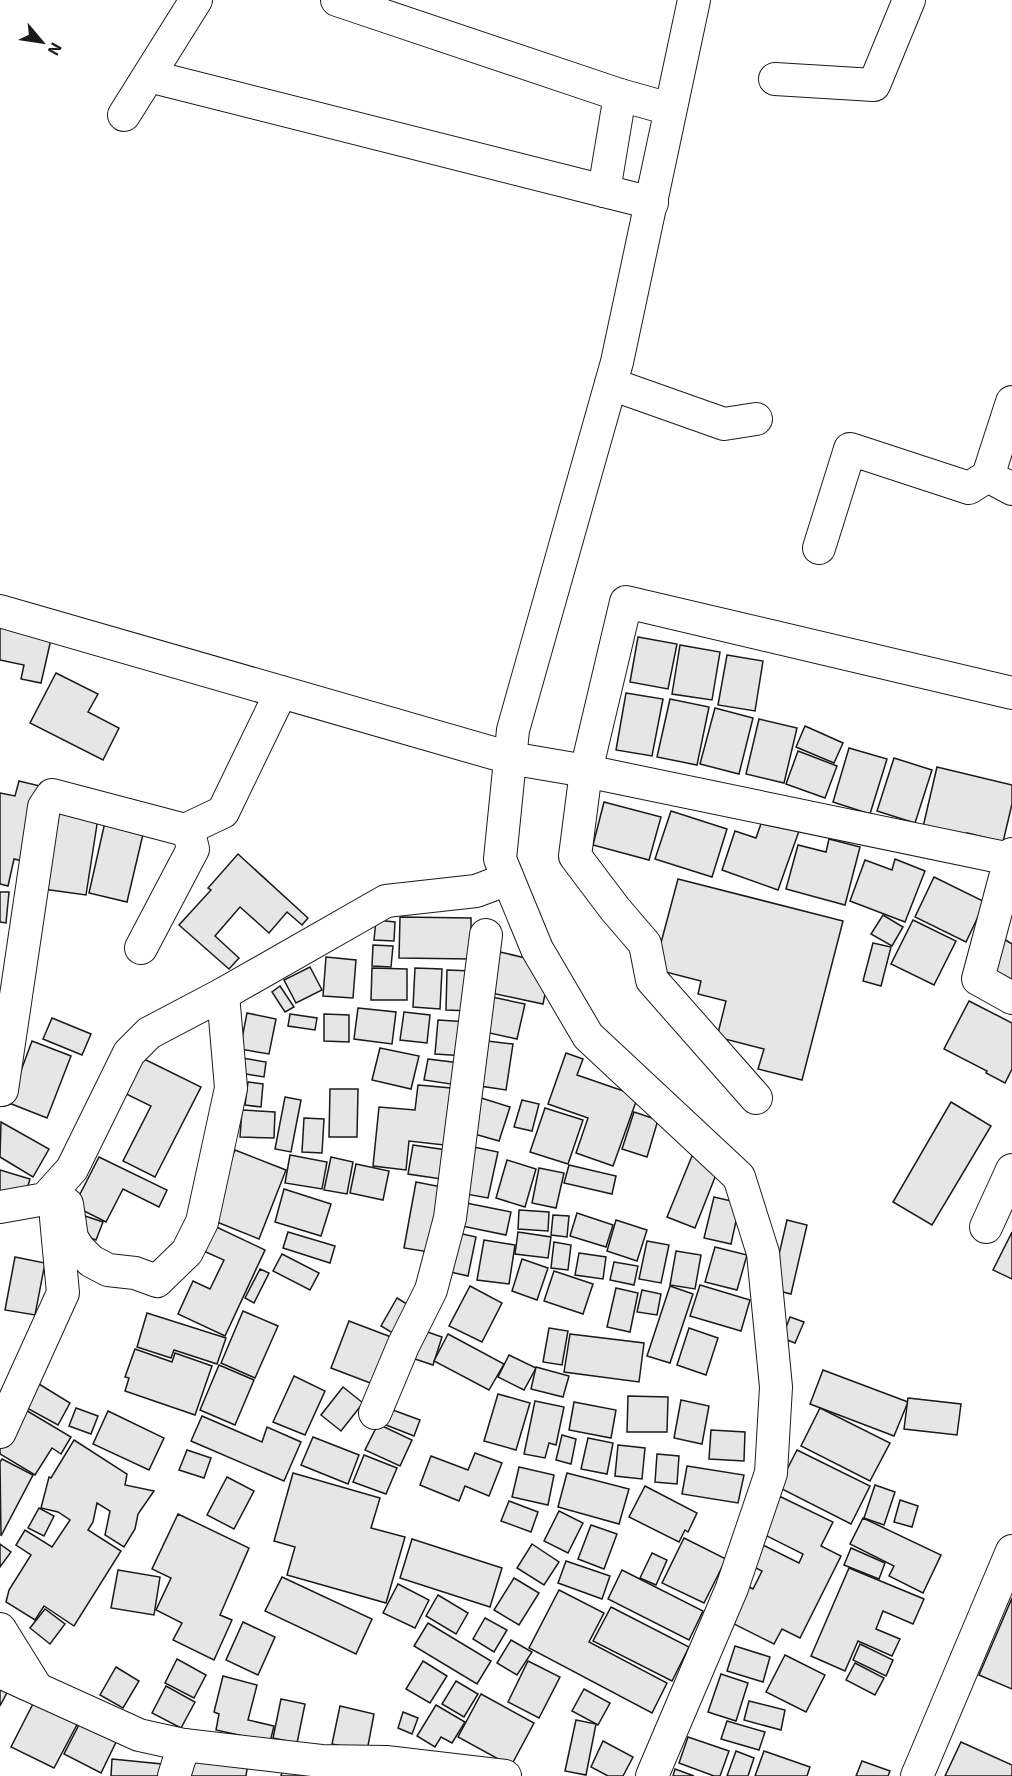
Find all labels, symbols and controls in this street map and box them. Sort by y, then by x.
north arrow [12,12,72,72]
text: N [44,40,67,59]

